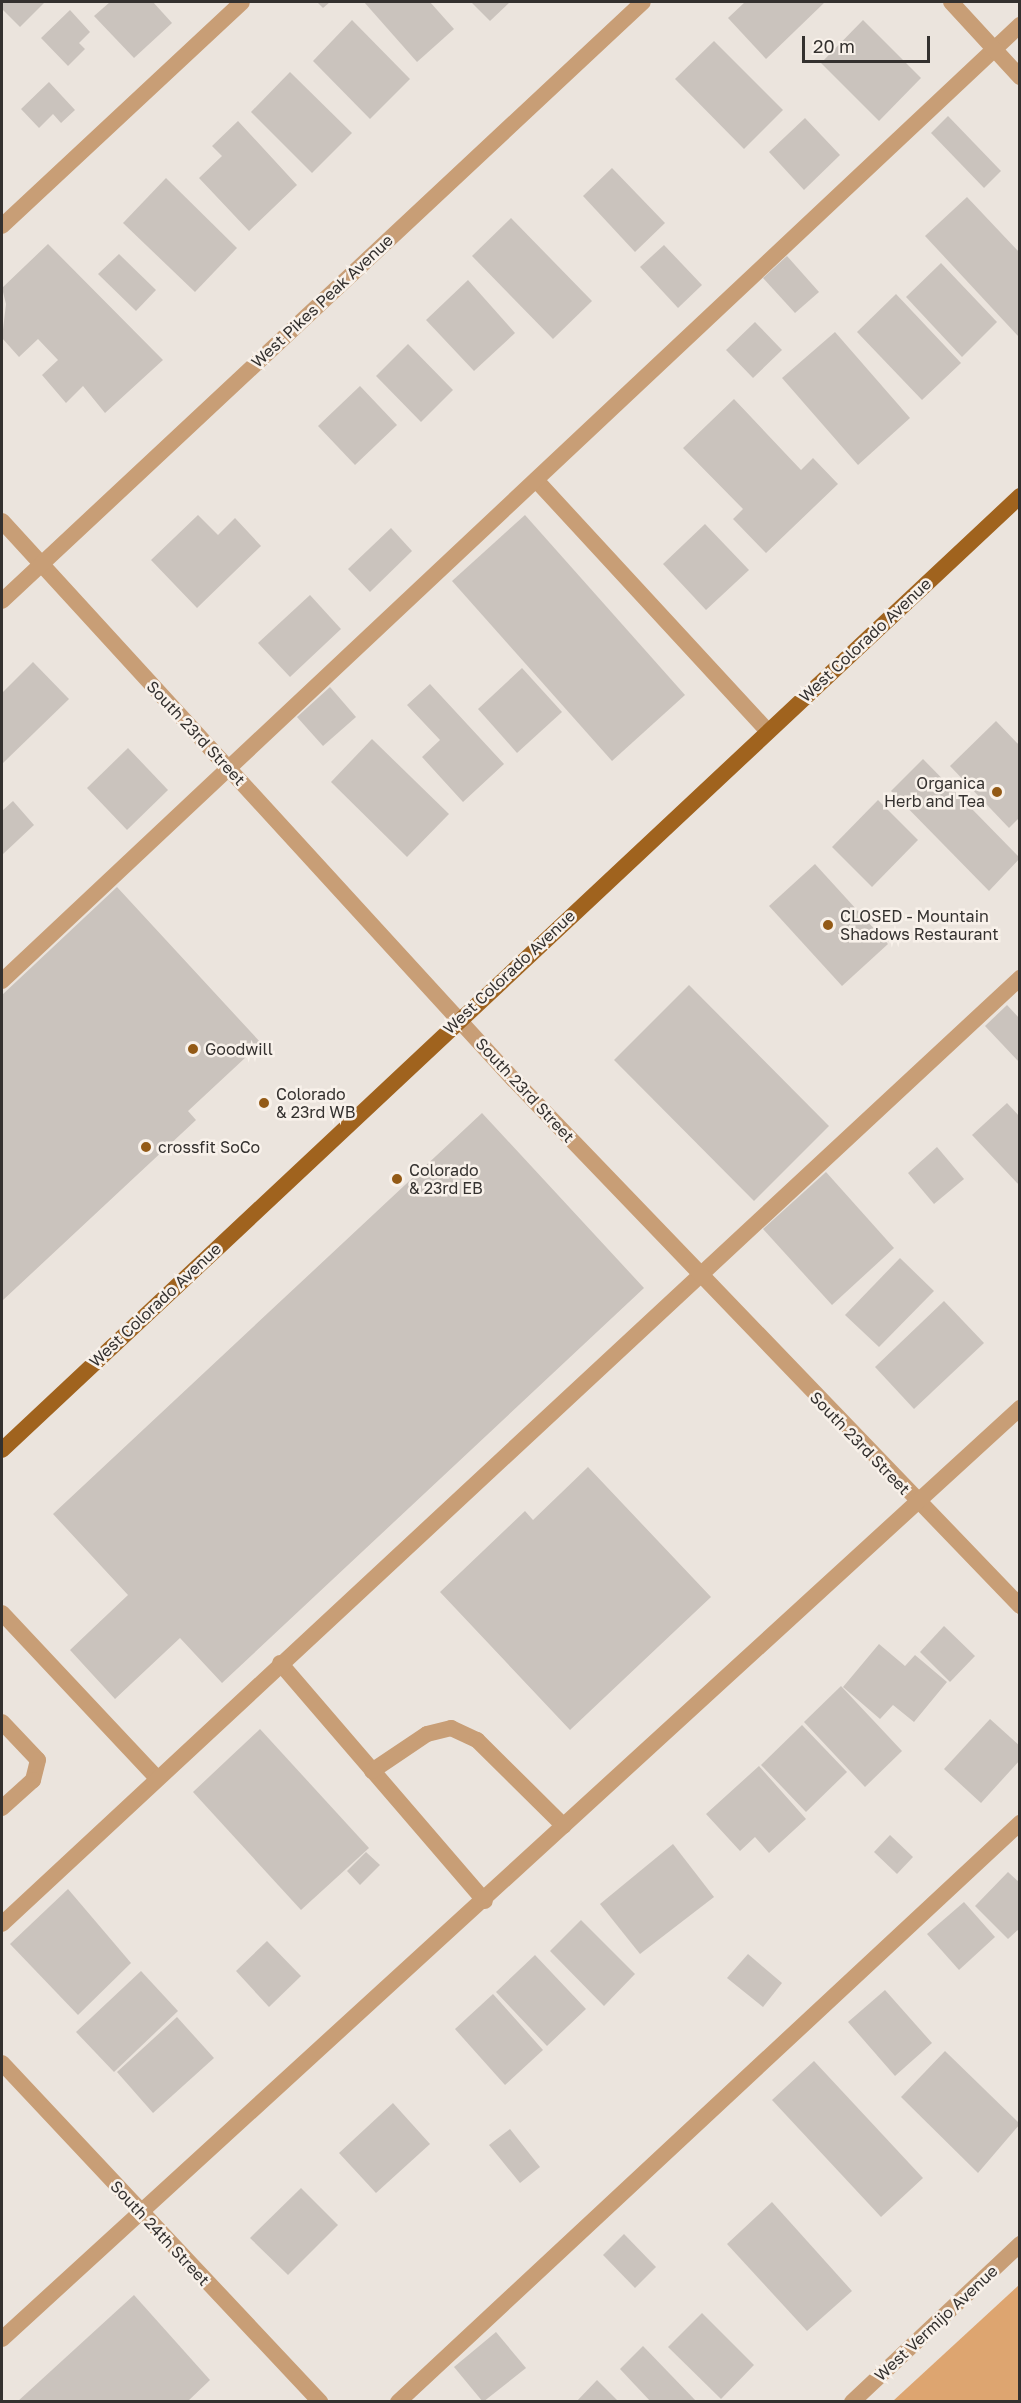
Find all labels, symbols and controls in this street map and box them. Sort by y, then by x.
scale bar [805,24,932,62]
text: 20 m [813,35,855,57]
street label: West Pikes Peak Avenue [247,230,397,372]
street label: West Colorado Avenue [795,574,935,706]
street label: South 23rd Street [143,677,249,789]
place label: Organica Herb and Tea [884,773,985,811]
marker: Organica Herb and Tea [990,785,1004,799]
street label: West Colorado Avenue [439,906,579,1038]
place label: CLOSED - Mountain Shadows Restaurant [840,906,999,944]
marker: CLOSED - Mountain Shadows Restaurant [821,918,835,932]
street label: South 23rd Street [472,1034,578,1146]
place label: Goodwill [205,1039,273,1059]
marker: Goodwill [186,1042,200,1056]
place label: Colorado & 23rd WB [276,1084,355,1122]
marker: Colorado & 23rd WB [257,1096,271,1110]
place label: crossfit SoCo [158,1137,260,1157]
marker: crossfit SoCo [139,1140,153,1154]
place label: Colorado & 23rd EB [409,1160,483,1198]
marker: Colorado & 23rd EB [390,1172,404,1186]
street label: West Colorado Avenue [85,1239,225,1371]
street label: South 23rd Street [806,1388,914,1498]
street label: South 24th Street [106,2177,214,2289]
street label: West Vermijo Avenue [871,2261,1001,2385]

